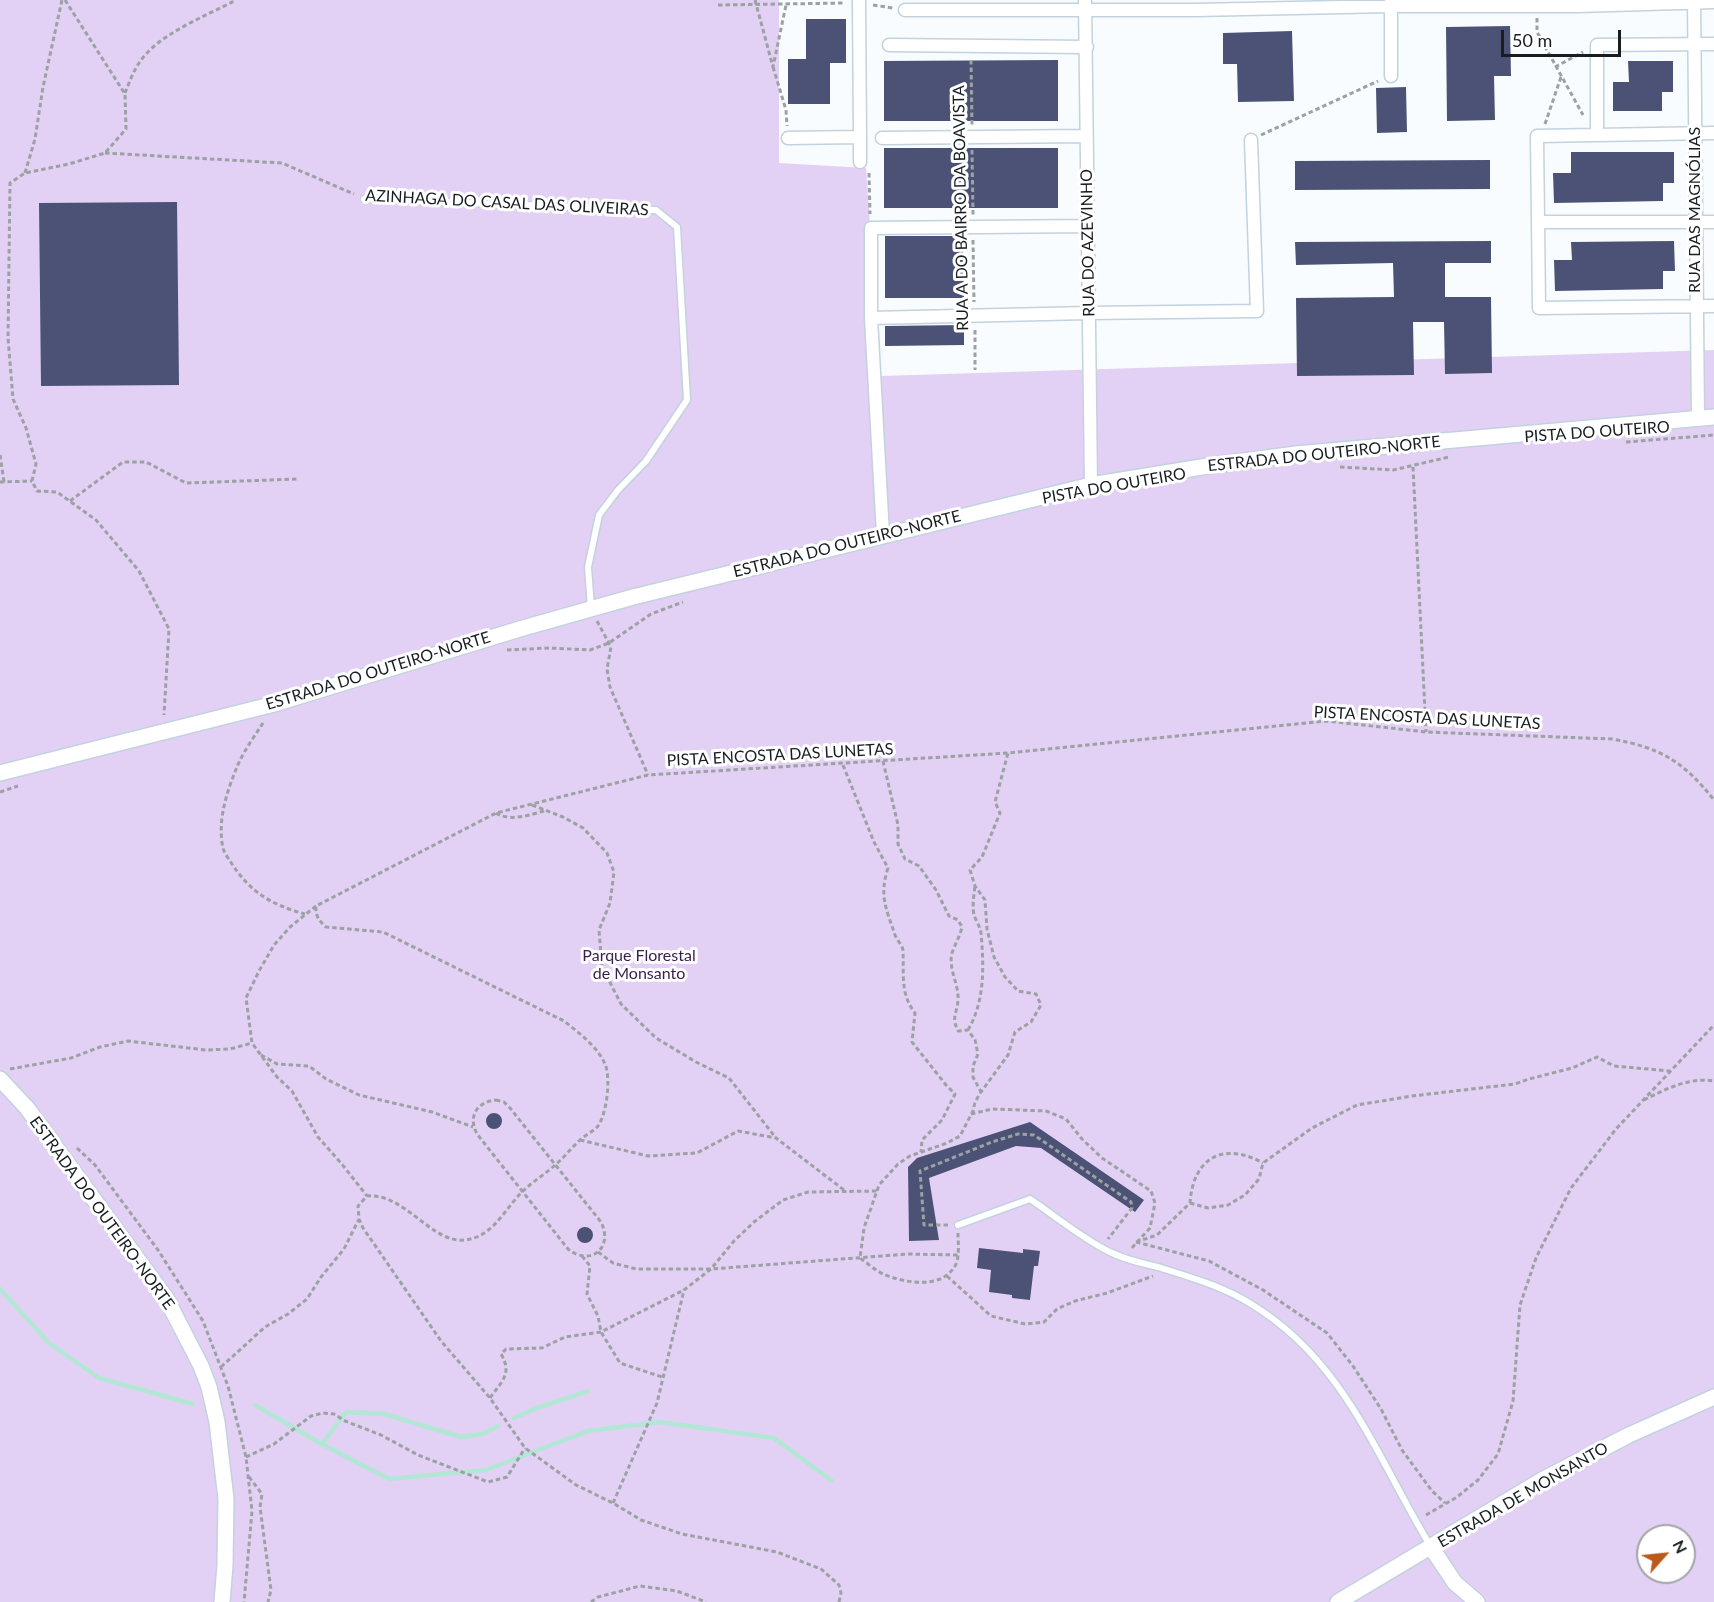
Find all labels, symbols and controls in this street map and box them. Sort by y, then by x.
scale bar [1504,18,1624,56]
text: 50 m [1512,29,1552,51]
street label: RUA A DO BAIRRO DA BOAVISTA [949,85,973,331]
street label: RUA DAS MAGNÓLIAS [1685,127,1705,293]
street label: RUA DO AZEVINHO [1077,169,1099,317]
street label: AZINHAGA DO CASAL DAS OLIVEIRAS [365,186,649,220]
street label: PISTA DO OUTEIRO [1524,417,1670,447]
street label: ESTRADA DO OUTEIRO-NORTE [1207,432,1441,476]
street label: PISTA DO OUTEIRO [1041,464,1187,508]
street label: ESTRADA DO OUTEIRO-NORTE [731,506,963,582]
street label: ESTRADA DO OUTEIRO-NORTE [263,628,493,714]
street label: PISTA ENCOSTA DAS LUNETAS [1313,702,1541,734]
street label: PISTA ENCOSTA DAS LUNETAS [666,739,894,771]
park label: Parque Florestal de Monsanto [582,946,696,984]
street label: ESTRADA DO OUTEIRO-NORTE [26,1113,178,1313]
street label: ESTRADA DE MONSANTO [1434,1438,1612,1552]
north arrow [1636,1524,1696,1584]
text: N [1669,1537,1692,1556]

